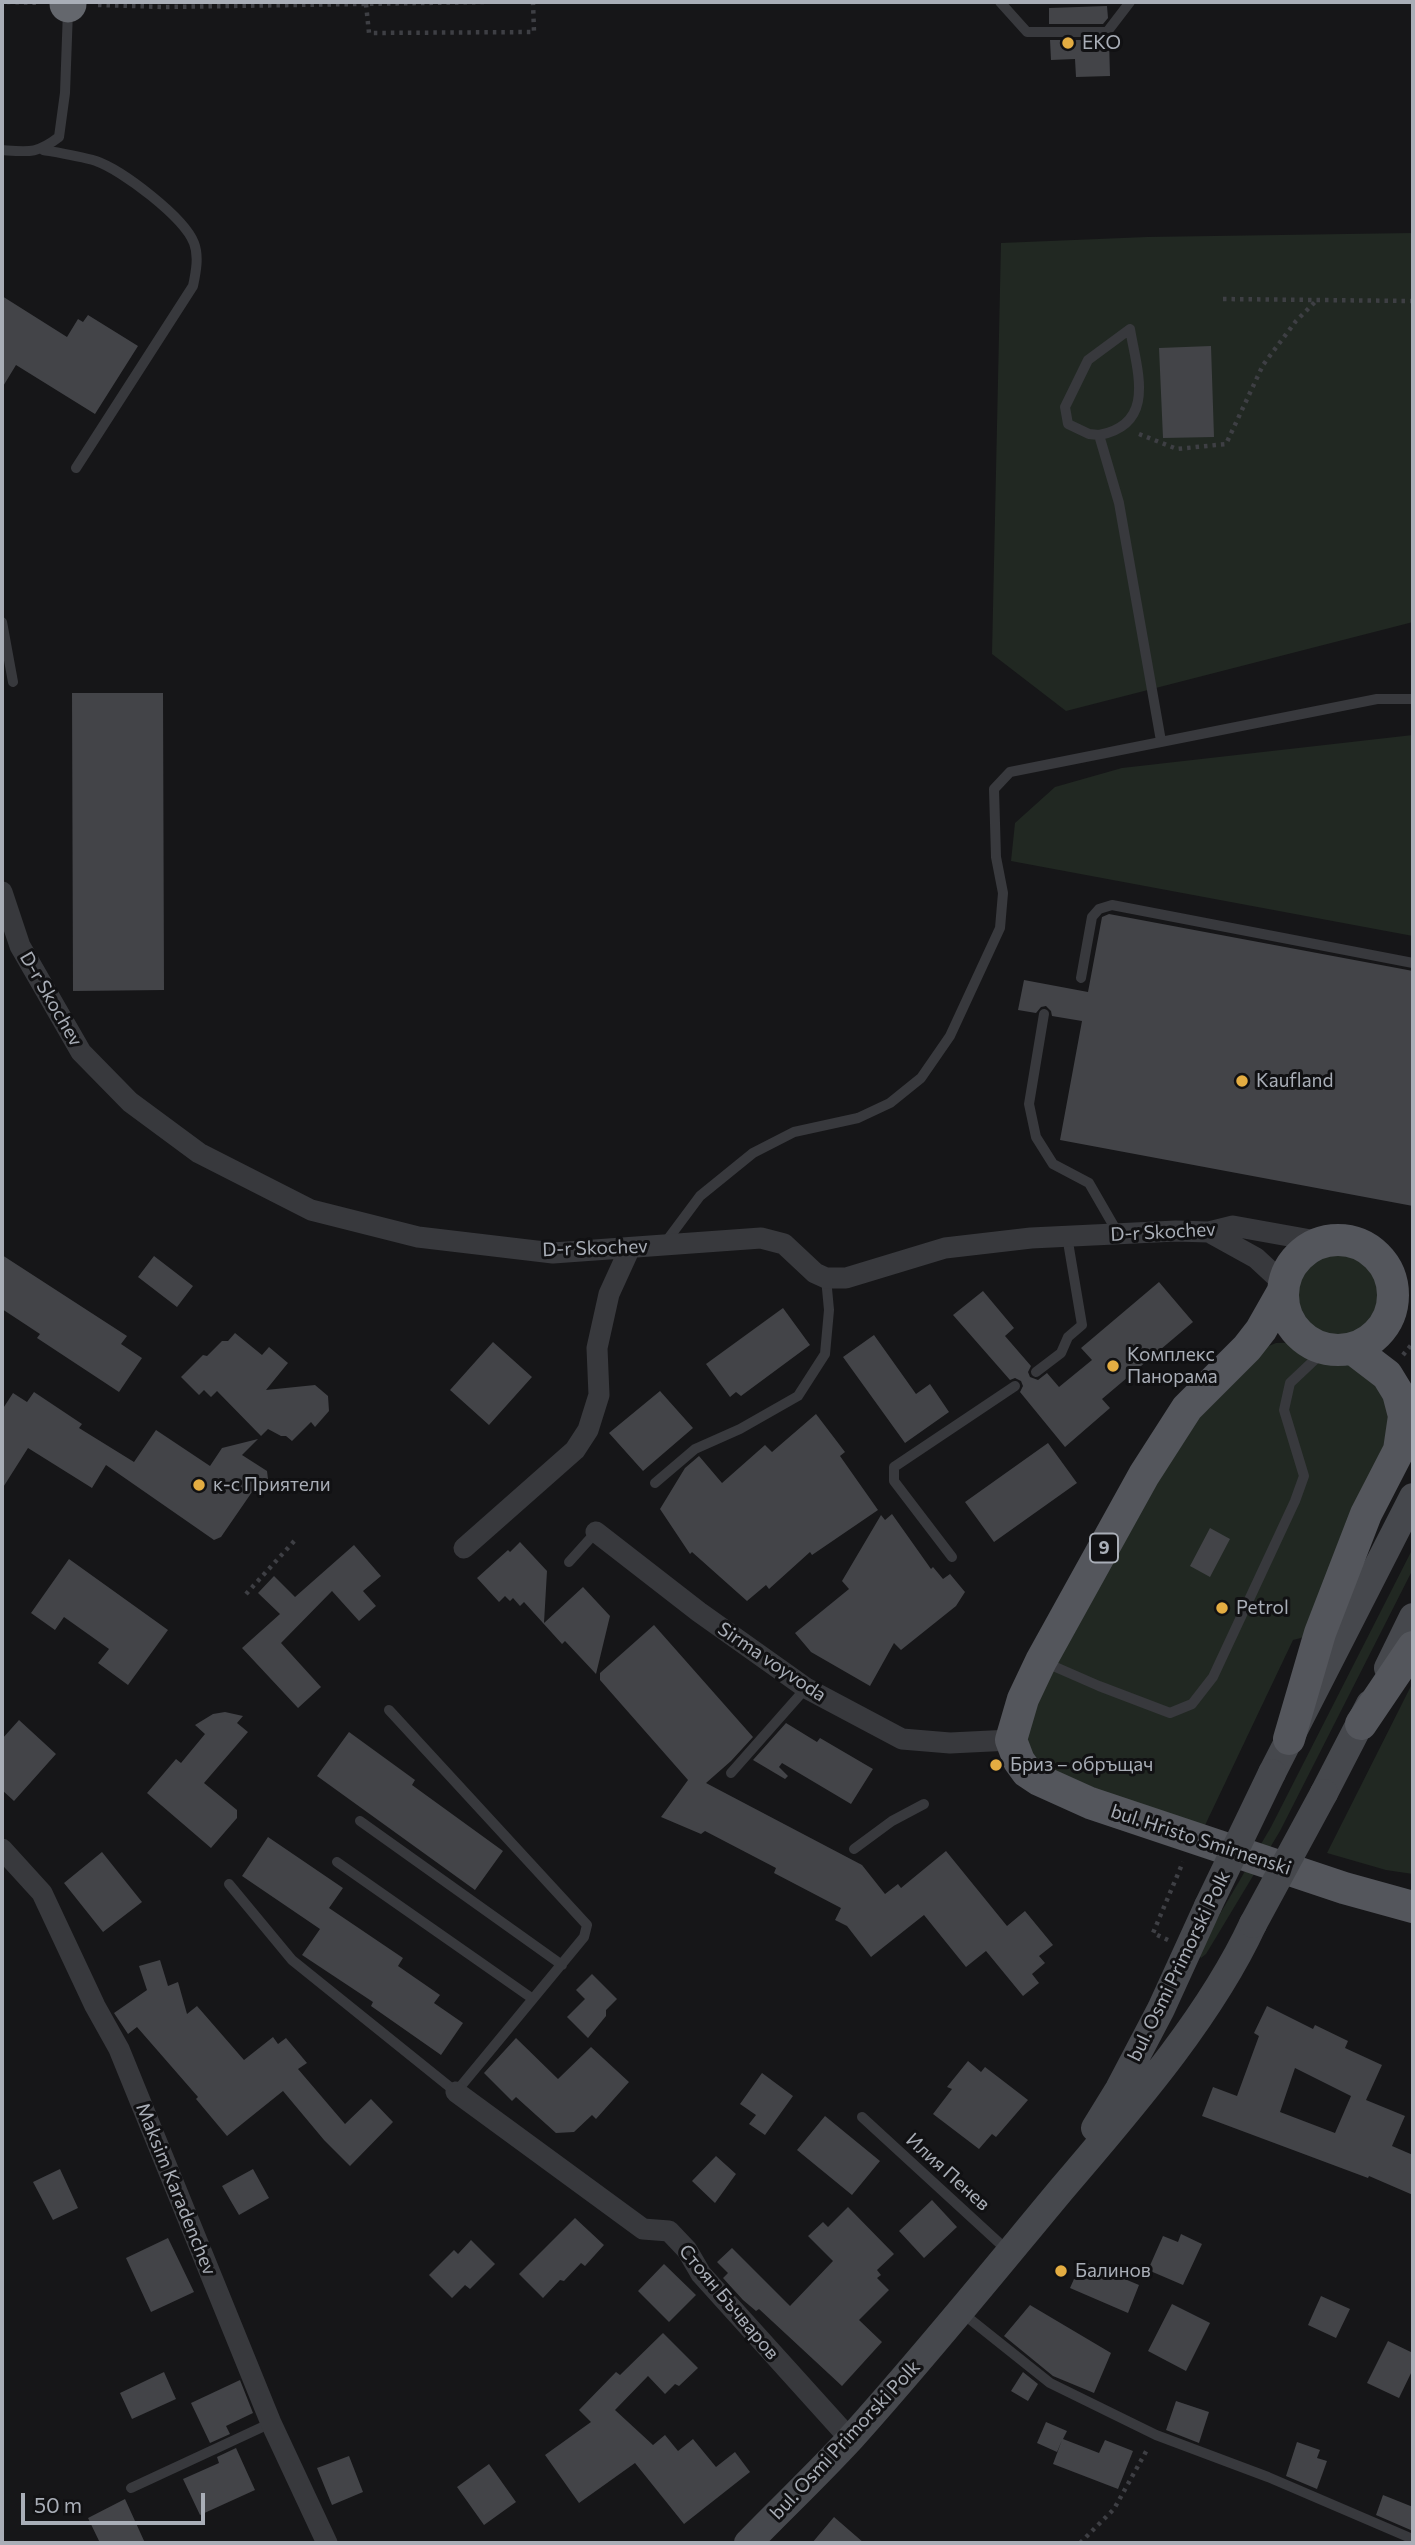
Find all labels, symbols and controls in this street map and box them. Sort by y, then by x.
place label: EKO [1082,32,1121,54]
marker: EKO [1060,35,1076,51]
street label: D-r Skochev [15,948,87,1050]
place label: Kaufland [1256,1070,1333,1092]
marker: Kaufland [1234,1073,1250,1089]
street label: D-r Skochev [1110,1218,1216,1246]
street label: D-r Skochev [542,1235,648,1261]
place label: Комплекс Панорама [1127,1344,1218,1388]
marker: Комплекс Панорама [1105,1358,1121,1374]
place label: к-с Приятели [213,1474,331,1496]
marker: к-с Приятели [191,1477,207,1493]
road number: 9 [1090,1534,1118,1562]
place label: Petrol [1236,1597,1289,1619]
marker: Petrol [1214,1600,1230,1616]
street label: Sirma voyvoda [714,1617,830,1707]
place label: Бриз – обръщач [1010,1754,1153,1776]
marker: Бриз – обръщач [988,1757,1004,1773]
street label: bul. Hristo Smirnenski [1108,1800,1294,1880]
street label: bul. Osmi Primorski Polk [1123,1867,1235,2065]
street label: Maksim Karadenchev [131,2100,221,2278]
street label: Илия Пенев [901,2128,995,2216]
street label: Стоян Бъчваров [674,2240,784,2364]
place label: Балинов [1075,2260,1151,2282]
marker: Балинов [1053,2263,1069,2279]
street label: bul. Osmi Primorski Polk [765,2356,925,2524]
scale bar [24,2478,208,2522]
text: 50 m [34,2492,82,2517]

